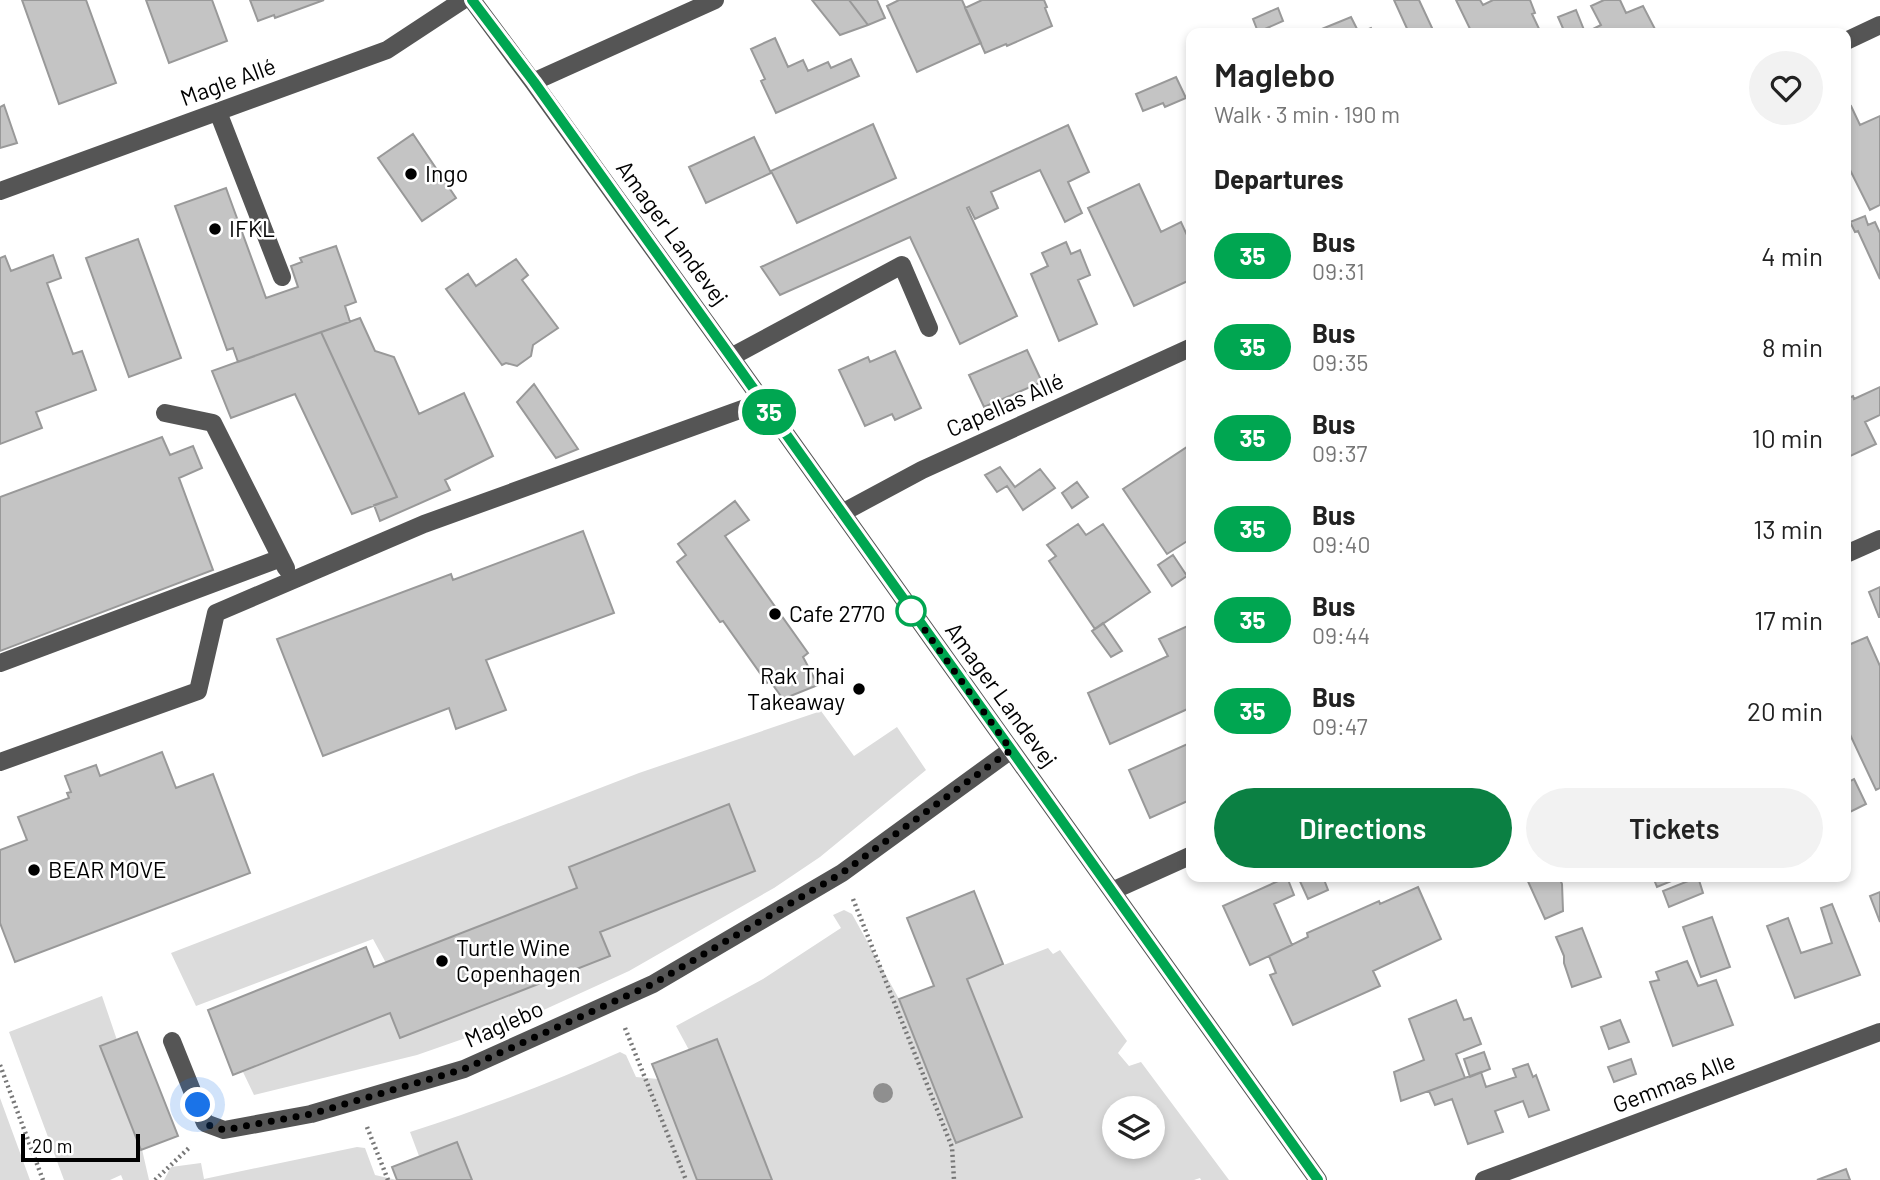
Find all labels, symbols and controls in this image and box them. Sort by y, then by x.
street label: Magle Allé [176,51,279,111]
button: heart [1749,51,1823,125]
text: Maglebo [1214,54,1335,94]
text: Walk · 3 min · 190 m [1214,100,1400,128]
street label: Amager Landevej [611,154,735,310]
place label: Ingo [425,159,468,187]
text: Departures [1214,163,1344,194]
marker: Ingo [403,166,419,182]
place label: IFKL [229,214,275,242]
marker: IFKL [207,221,223,237]
text: Bus [1312,226,1355,257]
text: 4 min [1761,240,1823,271]
text: 35 [1240,241,1265,270]
text: 09:31 [1312,257,1365,285]
text: Bus [1312,317,1355,348]
text: 8 min [1762,331,1823,362]
text: 35 [1240,332,1265,361]
text: 09:35 [1312,348,1368,376]
street label: Capellas Allé [942,366,1067,442]
line badge: 35 [738,389,800,435]
text: 35 [756,397,782,426]
text: Bus [1312,408,1355,439]
text: 10 min [1752,422,1823,453]
text: 35 [1240,423,1265,452]
text: 09:37 [1312,439,1368,467]
text: Bus [1312,499,1355,530]
text: 13 min [1753,513,1823,544]
text: 35 [1240,514,1265,543]
text: 09:40 [1312,530,1370,558]
text: Bus [1312,590,1355,621]
unlabelled marker [896,596,926,626]
place label: Cafe 2770 [789,599,886,627]
text: 17 min [1754,604,1823,635]
text: 35 [1240,605,1265,634]
marker: Cafe 2770 [767,606,783,622]
street label: Amager Landevej [940,616,1064,772]
text: 09:44 [1312,621,1370,649]
place label: Rak Thai Takeaway [747,661,845,715]
marker: Rak Thai Takeaway [851,681,867,697]
text: Bus [1312,681,1355,712]
text: 20 min [1747,695,1823,726]
text: 35 [1240,696,1265,725]
text: 09:47 [1312,712,1368,740]
button: Directions [1214,788,1512,868]
button: Tickets [1526,788,1823,868]
place label: BEAR MOVE [48,855,167,883]
marker: BEAR MOVE [26,862,42,878]
place label: Turtle Wine Copenhagen [456,933,581,987]
marker: Turtle Wine Copenhagen [434,953,450,969]
street label: Maglebo [460,993,547,1053]
street label: Gemmas Alle [1609,1046,1739,1118]
your location [180,1087,215,1122]
map controls [1102,1096,1165,1159]
button: layers [1102,1096,1165,1159]
scale bar [21,1131,140,1163]
text: 20 m [32,1134,72,1157]

